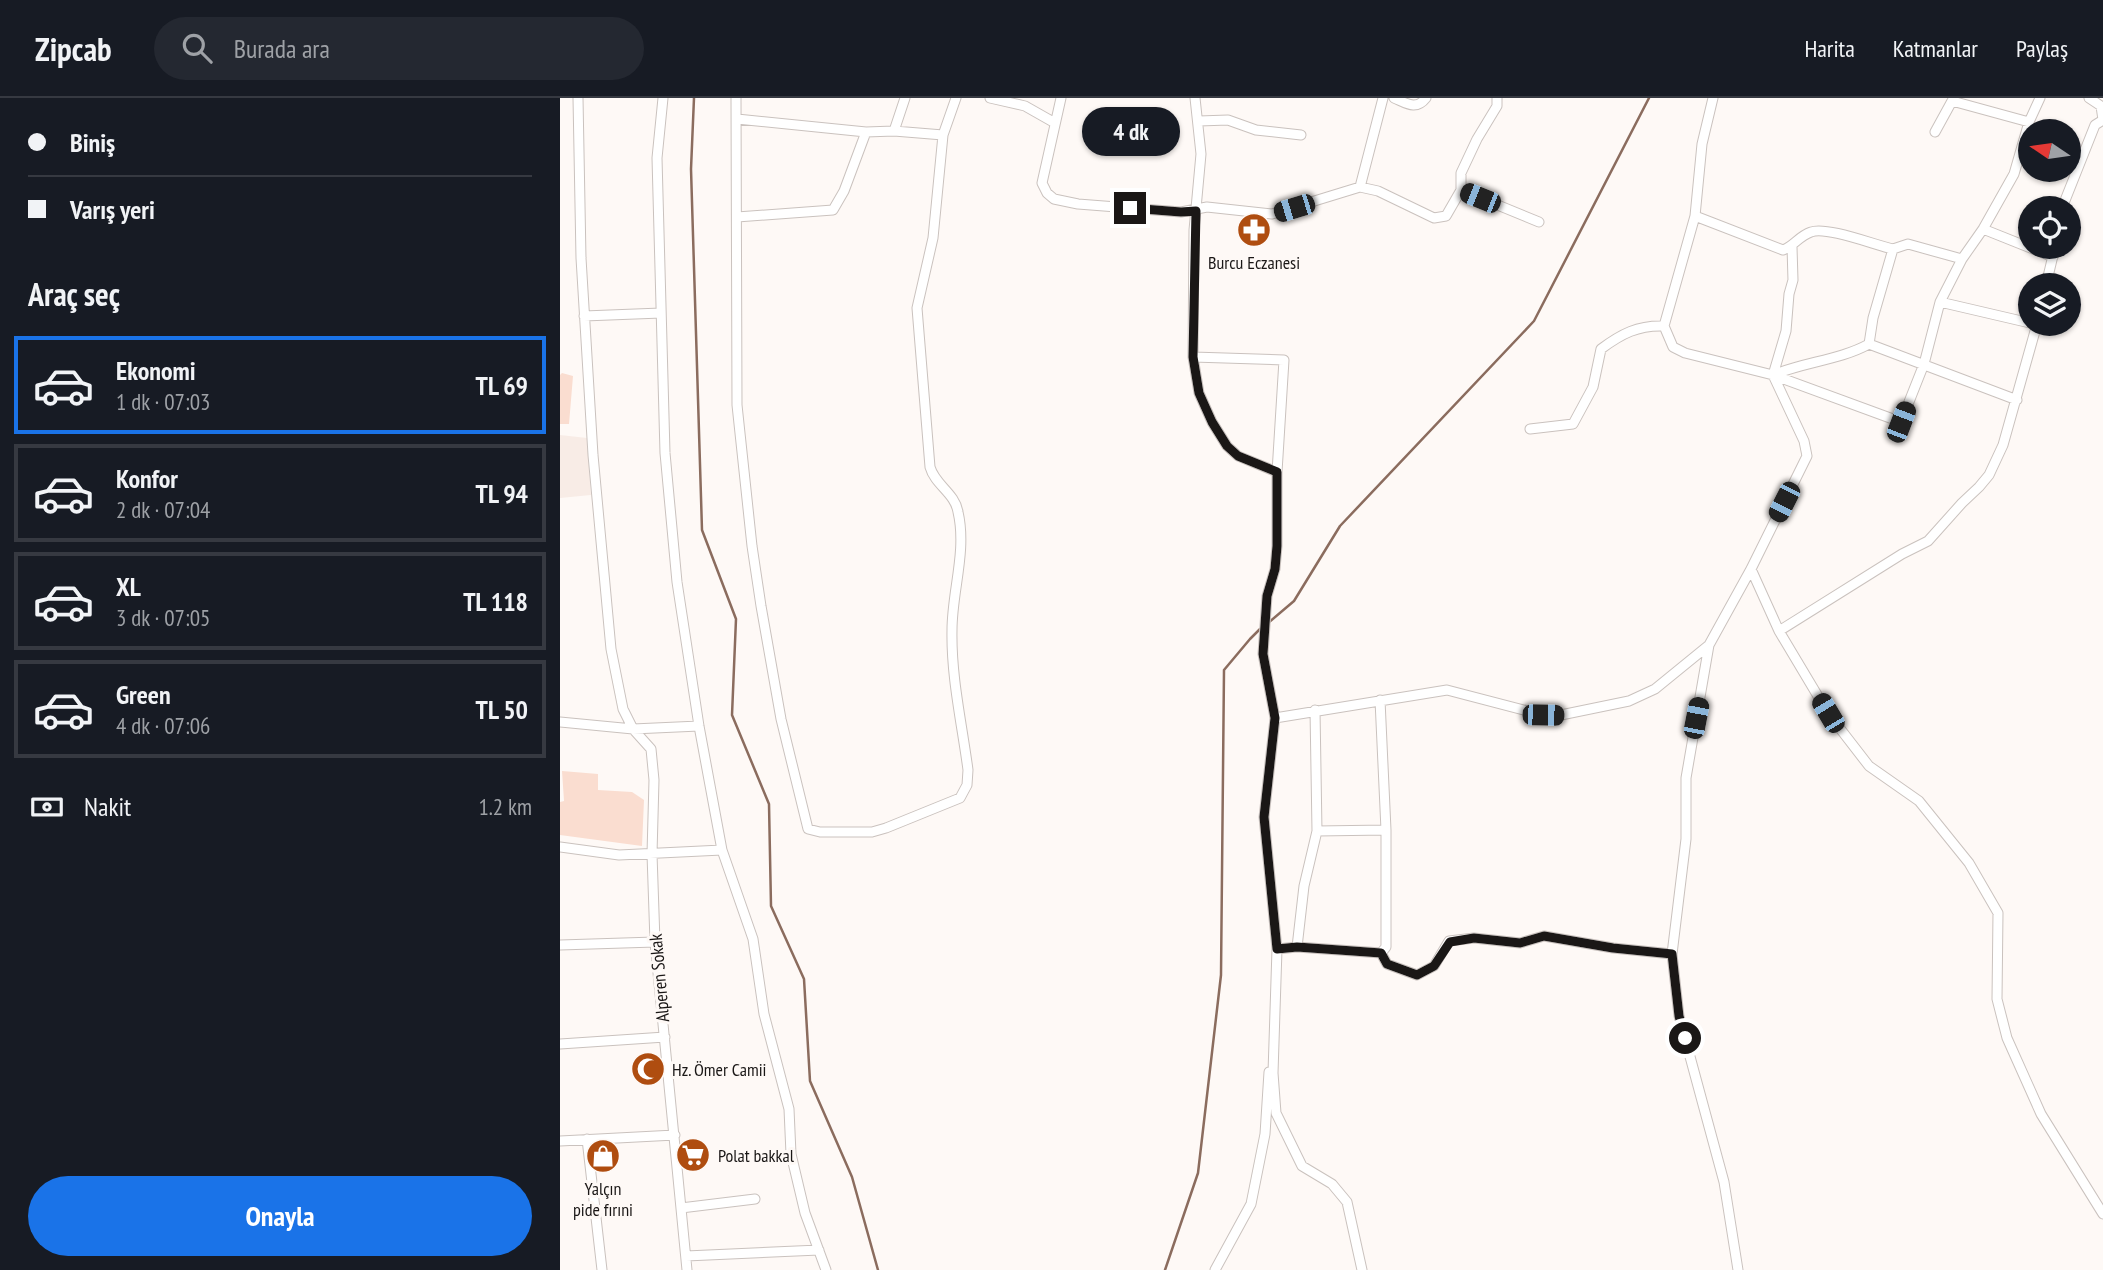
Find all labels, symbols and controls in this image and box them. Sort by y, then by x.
search box [154,17,644,80]
text: Zipcab [35,27,112,70]
icon: search [178,29,216,67]
text: Burada ara [234,32,330,65]
text: Harita [1804,33,1855,64]
text: Katmanlar [1893,33,1978,64]
text: Paylaş [2016,33,2068,64]
callout: 4 dk [1081,106,1179,155]
text: 4 dk [1113,117,1149,146]
north arrow [2018,119,2081,182]
map controls [2018,119,2081,336]
text: Biniş [70,126,115,159]
car [1457,180,1504,216]
route end [1114,192,1146,224]
car [1271,192,1318,224]
text: Varış yeri [70,193,155,226]
button: locate [2018,196,2081,259]
pharmacy icon: Burcu Eczanesi [1235,211,1273,249]
place label: Burcu Eczanesi [1208,251,1300,274]
text: Araç seç [28,273,120,315]
button: layers [2018,273,2081,336]
icon: car [32,354,95,417]
text: Ekonomi [116,354,196,387]
text: TL 69 [476,369,528,402]
text: 1 dk · 07:03 [116,387,210,416]
car [1884,399,1919,445]
icon: car [32,462,95,525]
text: Konfor [116,462,178,495]
text: TL 94 [476,477,528,510]
car [1766,479,1803,525]
text: 2 dk · 07:04 [116,495,210,524]
icon: car [32,570,95,633]
text: XL [116,570,141,603]
text: TL 118 [463,585,528,618]
text: 3 dk · 07:05 [116,603,210,632]
icon: car [32,678,95,741]
text: Green [116,678,171,711]
car [1809,690,1848,736]
text: TL 50 [476,693,528,726]
car [1682,695,1711,741]
car [1522,704,1565,726]
text: 4 dk · 07:06 [116,711,210,740]
icon: cash [28,788,66,826]
text: Nakit [84,790,131,823]
text: 1.2 km [478,792,532,821]
street label: Alperen Sokak [644,933,674,1023]
route start [1669,1022,1701,1054]
mosque icon: Hz. Ömer Camii [629,1050,667,1088]
place label: Hz. Ömer Camii [672,1058,766,1081]
supermarket icon: Polat bakkal [674,1136,712,1174]
shop icon: Yalçın pide fırıni [584,1137,622,1175]
place label: Polat bakkal [718,1144,795,1167]
button: Onayla [28,1176,532,1256]
place label: Yalçın pide fırıni [573,1177,633,1221]

